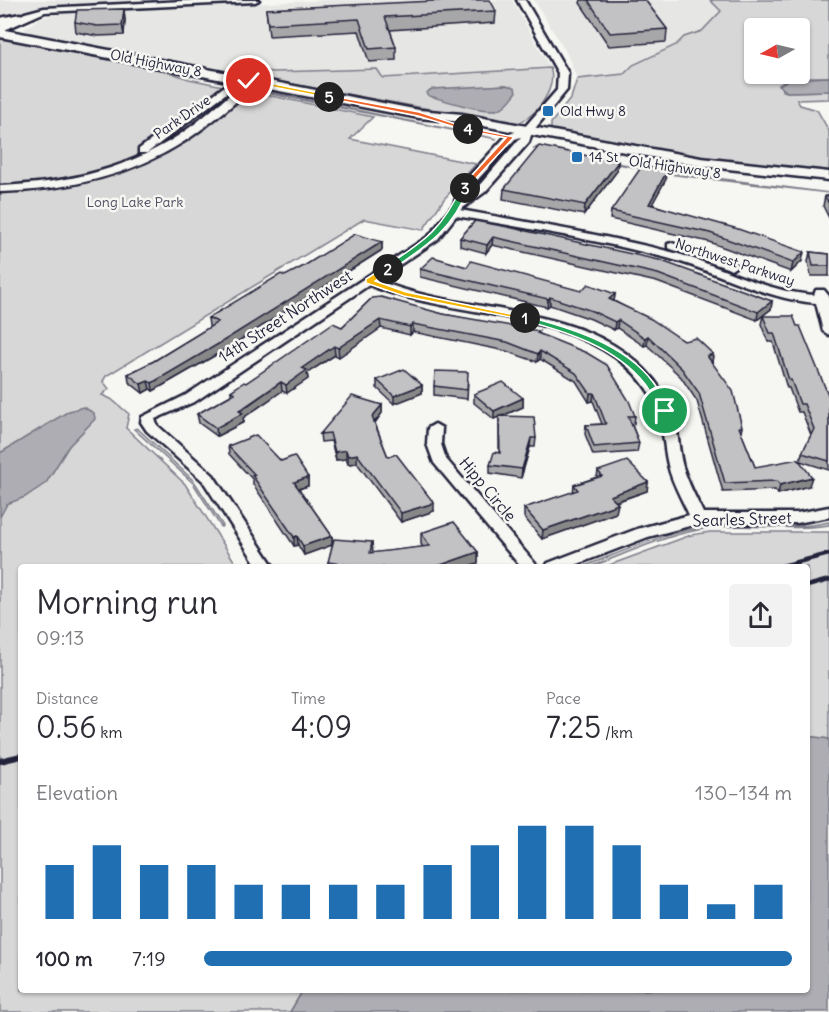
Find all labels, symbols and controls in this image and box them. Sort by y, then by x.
north arrow [744,18,810,84]
map controls [744,18,810,84]
street label: Old Highway 8 [109,45,203,81]
pin [223,55,274,106]
icon: check [232,64,265,97]
pin: 5 [314,82,344,112]
text: 5 [324,87,334,107]
street label: Park Drive [150,91,214,143]
place label: Old Hwy 8 [560,102,626,120]
marker: Old Hwy 8 [541,104,555,118]
pin: 4 [453,114,483,144]
text: 4 [463,119,473,139]
place label: 14 St [589,148,619,166]
marker: 14 St [570,150,584,164]
street label: Old Highway 8 [628,152,722,182]
pin: 3 [450,173,480,203]
text: 3 [460,178,470,198]
park label: Long Lake Park [87,193,183,211]
street label: Northwest Parkway [673,234,797,290]
pin: 2 [373,254,403,284]
text: 2 [384,259,392,279]
street label: 14th Street Northwest [214,265,356,367]
pin: 1 [510,303,540,333]
text: 1 [522,308,528,328]
pin [639,385,690,436]
icon: arrive [648,394,681,427]
street label: Hipp Circle [455,453,521,525]
street label: Searles Street [692,507,793,531]
text: Morning run [36,581,218,623]
button: share [729,584,792,647]
text: 09:13 [36,625,84,650]
text: Distance [36,688,98,708]
text: Time [291,688,326,708]
text: Pace [546,688,581,708]
text: 0.56 [36,708,97,746]
text: 4:09 [291,708,352,746]
text: 7:25 [546,708,601,746]
text: km [97,722,123,742]
text: /km [601,722,633,742]
text: Elevation [36,780,118,805]
text: 130–134 m [695,780,792,805]
text: 100 m [36,946,93,971]
text: 7:19 [132,946,166,971]

